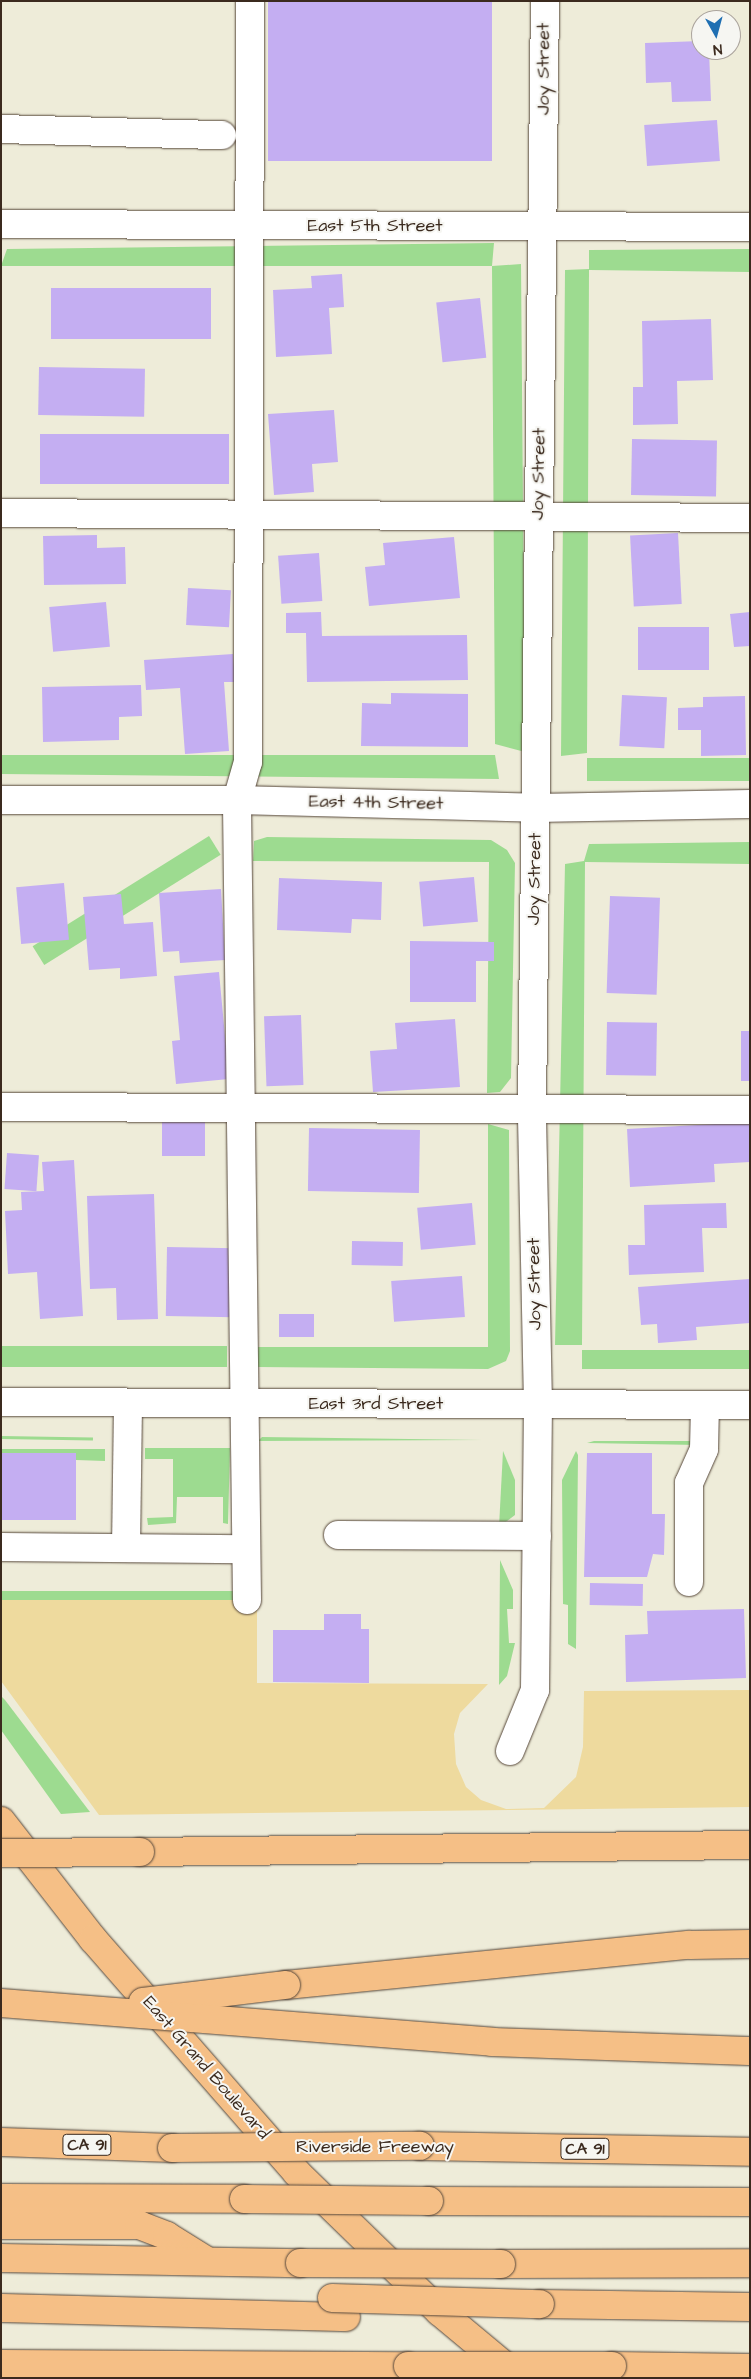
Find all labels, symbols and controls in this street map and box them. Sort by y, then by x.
north arrow [691,10,741,60]
street label: Joy Street [533,23,555,115]
text: N [712,38,723,59]
street label: East 5th Street [308,215,442,237]
street label: Joy Street [527,428,551,520]
street label: East 4th Street [309,791,443,815]
street label: Joy Street [523,833,547,925]
street label: Joy Street [523,1238,547,1330]
street label: East 3rd Street [309,1393,443,1415]
street label: East Grand Boulevard [138,1992,274,2144]
road number: CA 91 [62,2132,112,2158]
street label: Riverside Freeway [296,2136,454,2158]
road number: CA 91 [560,2136,610,2162]

